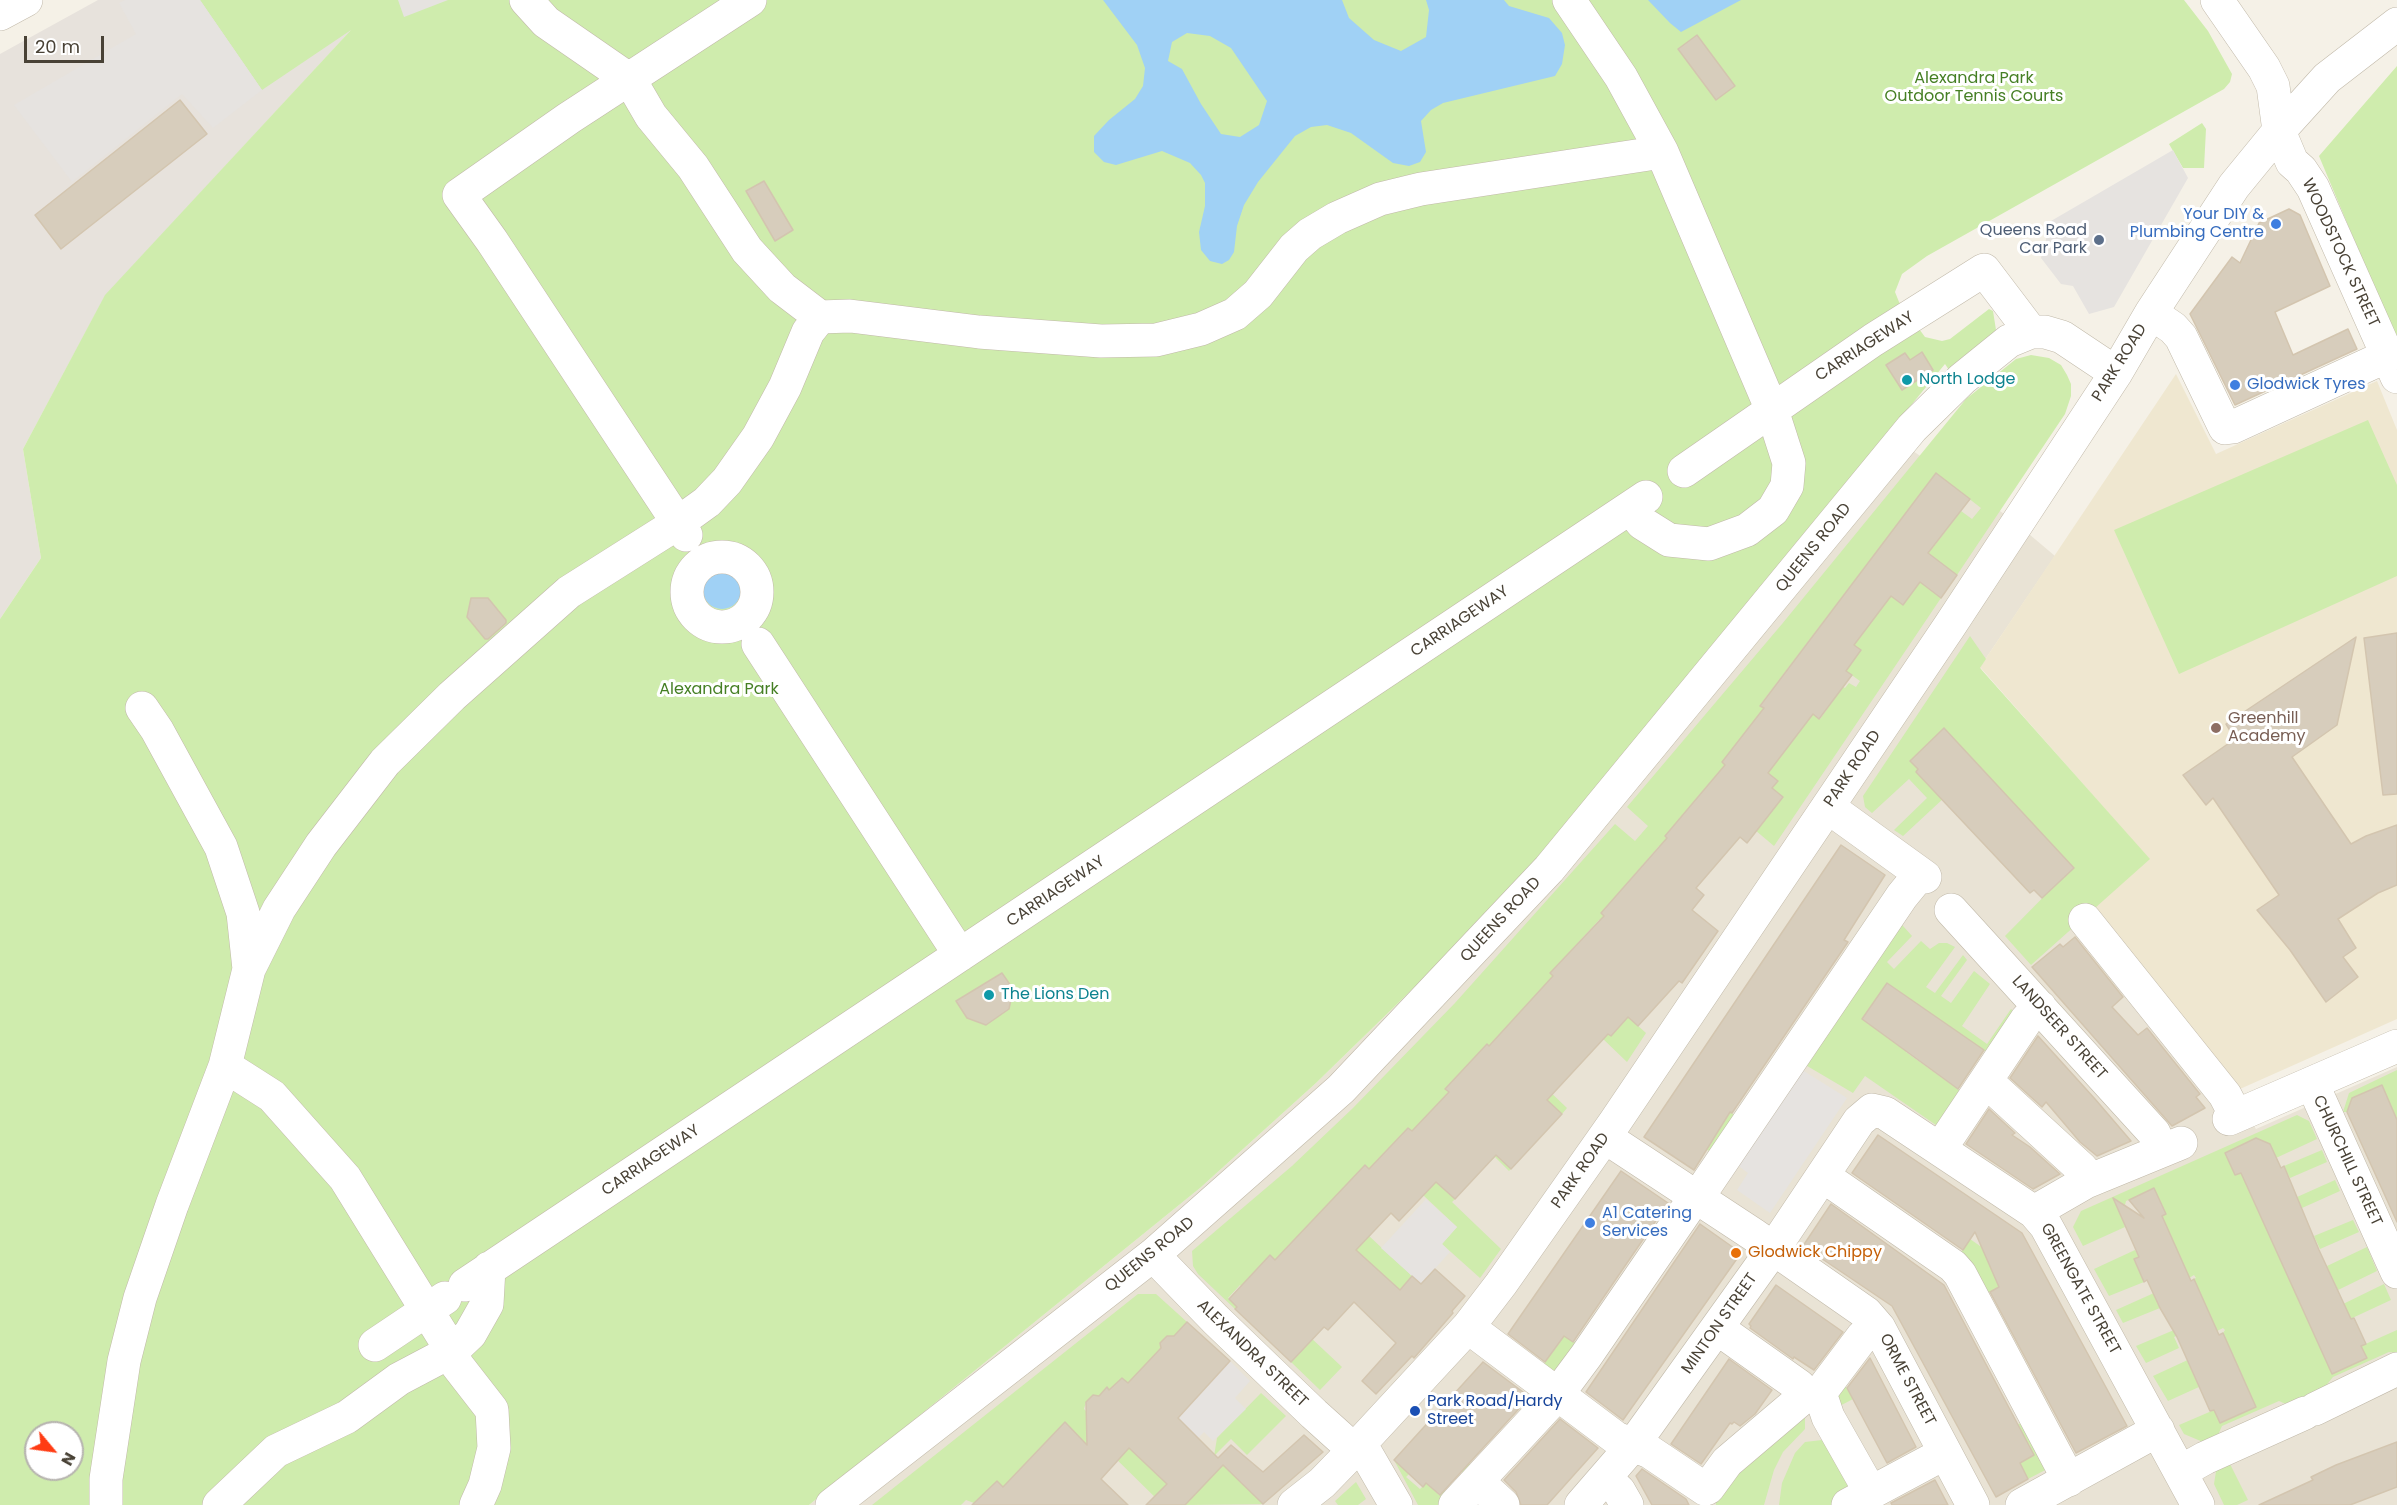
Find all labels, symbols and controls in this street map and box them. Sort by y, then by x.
scale bar [27,24,106,62]
text: 20 m [35,34,80,59]
park label: Alexandra Park Outdoor Tennis Courts [1885,69,2063,107]
street label: WOODSTOCK STREET [2297,176,2383,330]
place label: Your DIY & Plumbing Centre [2130,205,2264,243]
marker: Your DIY & Plumbing Centre [2269,217,2283,231]
place label: Queens Road Car Park [1980,221,2087,259]
marker: Queens Road Car Park [2092,233,2106,247]
street label: CARRIAGEWAY [1812,308,1918,386]
street label: PARK ROAD [2089,321,2151,405]
place label: North Lodge [1919,370,2015,390]
marker: North Lodge [1900,373,1914,387]
place label: Glodwick Tyres [2247,375,2366,395]
marker: Glodwick Tyres [2228,378,2242,392]
street label: QUEENS ROAD [1772,500,1856,596]
street label: CARRIAGEWAY [1407,582,1513,662]
park label: Alexandra Park [659,680,779,700]
place label: Greenhill Academy [2228,709,2306,747]
marker: Greenhill Academy [2209,721,2223,735]
street label: PARK ROAD [1820,727,1886,811]
street label: CARRIAGEWAY [1003,852,1109,932]
street label: QUEENS ROAD [1457,874,1545,966]
street label: LANDSEER STREET [2007,972,2111,1084]
place label: The Lions Den [1001,985,1110,1005]
marker: The Lions Den [982,988,996,1002]
street label: CHURCHILL STREET [2308,1092,2386,1230]
street label: CARRIAGEWAY [598,1121,704,1201]
street label: PARK ROAD [1548,1129,1614,1213]
place label: A1 Catering Services [1602,1204,1692,1242]
street label: QUEENS ROAD [1102,1213,1198,1297]
marker: A1 Catering Services [1583,1216,1597,1230]
street label: GREENGATE STREET [2036,1220,2124,1358]
place label: Glodwick Chippy [1748,1243,1882,1263]
marker: Glodwick Chippy [1729,1246,1743,1260]
street label: MINTON STREET [1678,1270,1762,1378]
street label: ALEXANDRA STREET [1193,1296,1311,1412]
street label: ORME STREET [1875,1331,1939,1429]
place label: Park Road/Hardy Street [1427,1392,1562,1430]
marker: Park Road/Hardy Street [1408,1404,1422,1418]
north arrow [24,1421,84,1481]
text: N [55,1448,81,1470]

